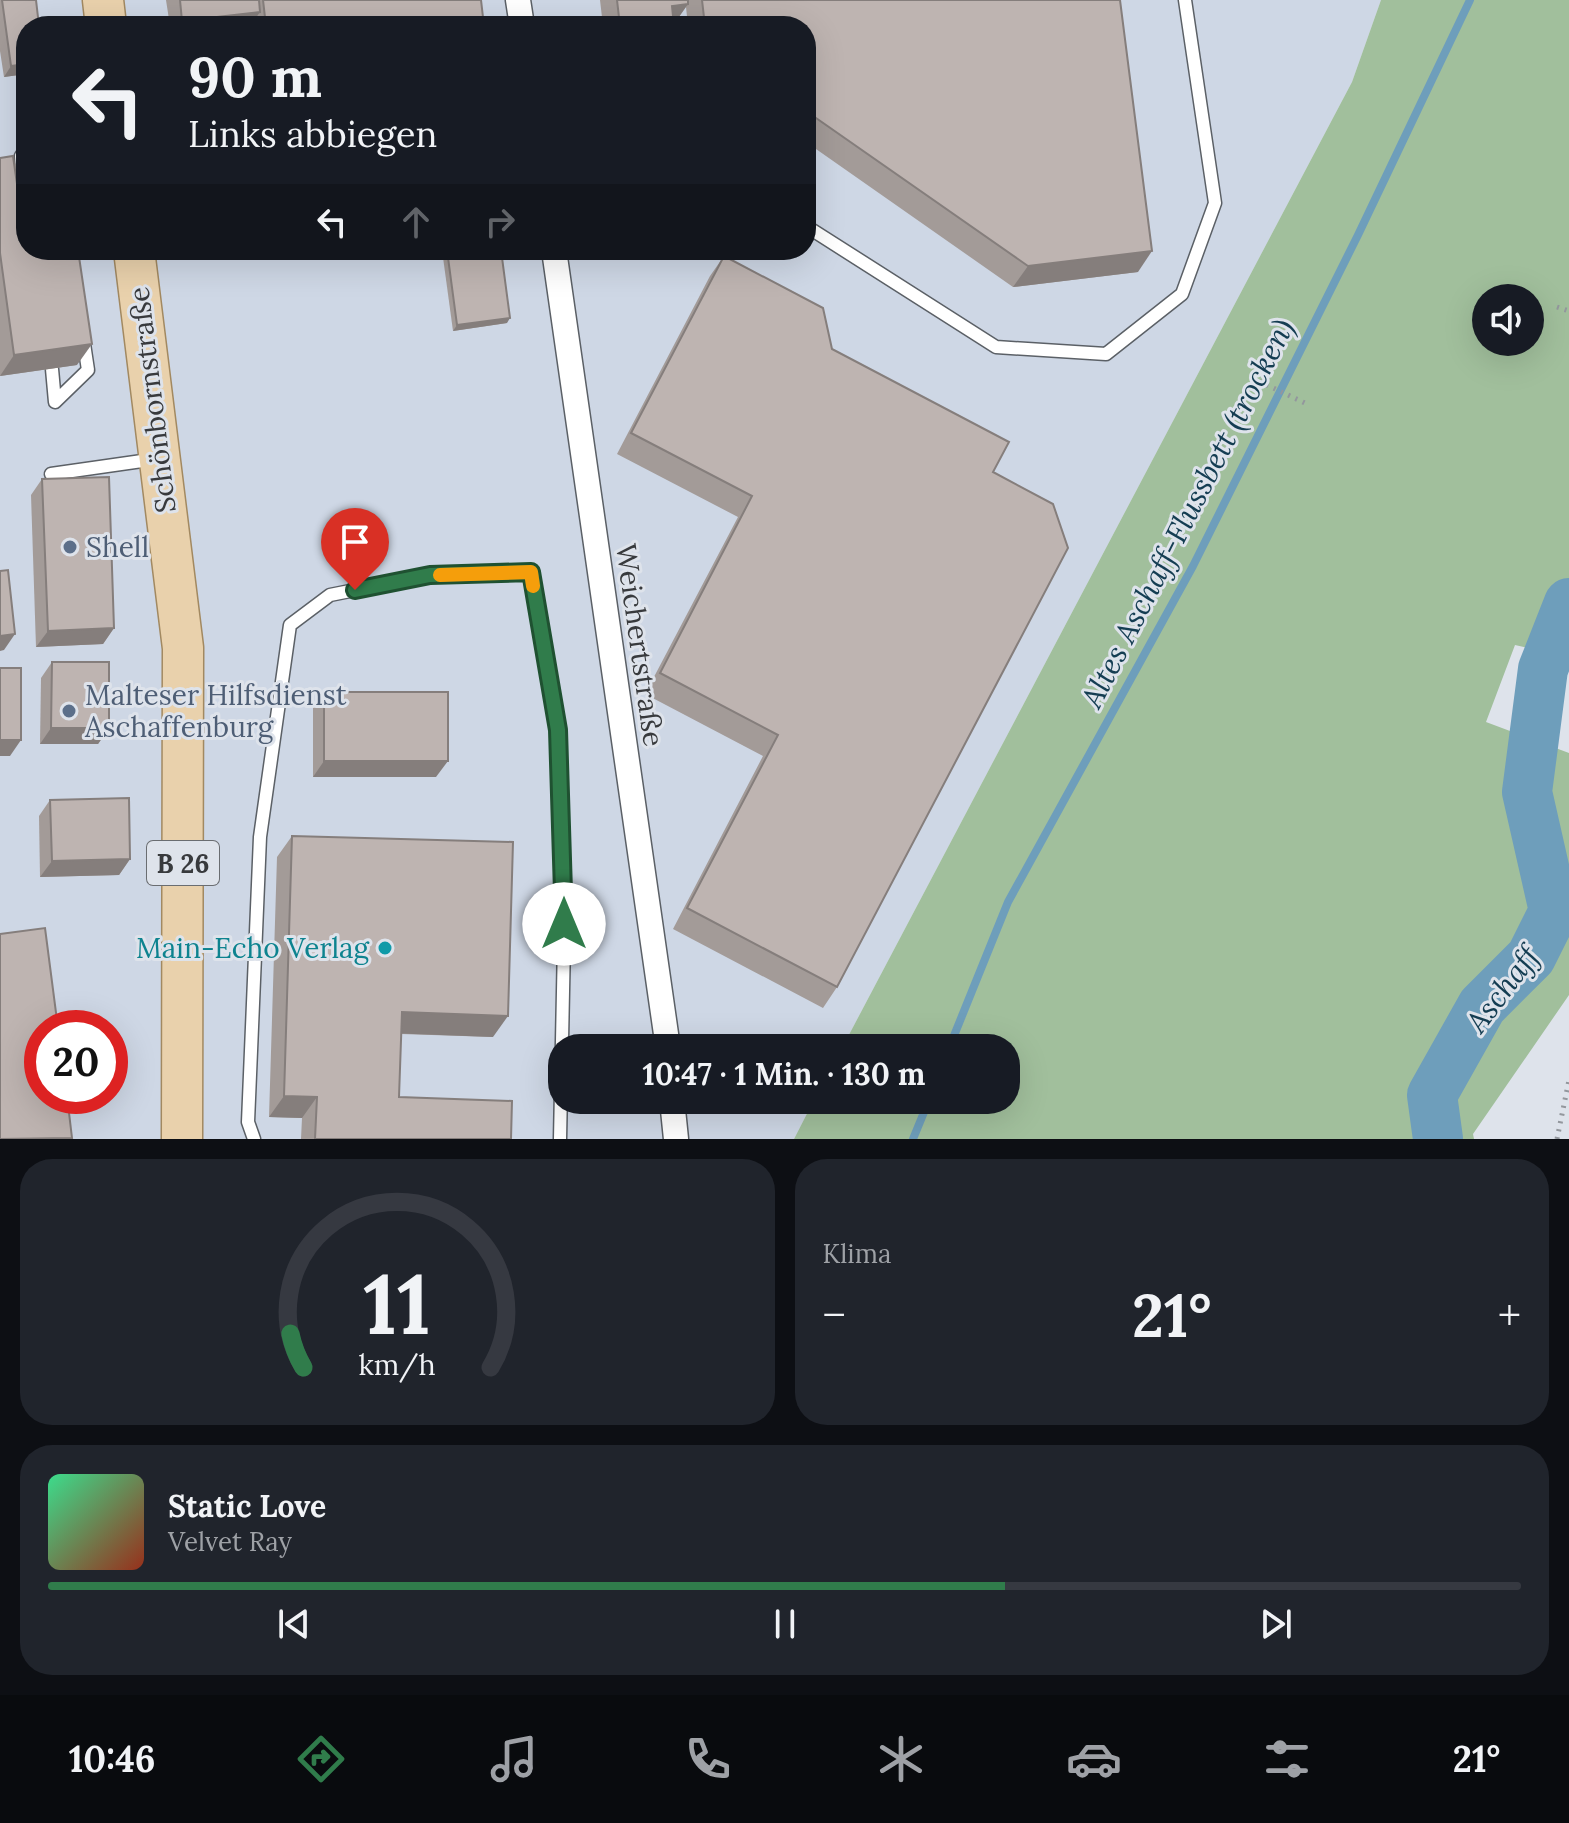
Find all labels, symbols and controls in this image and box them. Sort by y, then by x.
text: 90 m [188,41,322,112]
icon: left [56,48,160,152]
text: Links abbiegen [188,111,437,157]
icon: left [310,200,354,244]
icon: ahead [394,200,438,244]
icon: right [478,200,522,244]
map controls [1472,284,1544,356]
button: sound [1472,284,1544,356]
street label: Schönbornstraße [120,285,184,515]
water label: Altes Aschaff-Flussbett (trocken) [1072,312,1302,715]
pin [321,508,389,590]
icon: arrive [333,520,377,564]
place label: Shell [86,529,149,565]
marker: Shell [61,538,79,556]
street label: Weichertstraße [608,541,672,749]
place label: Malteser Hilfsdienst Aschaffenburg [84,677,347,745]
marker: Malteser Hilfsdienst Aschaffenburg [60,702,78,720]
road number: B 26 [147,841,219,885]
position arrow [522,882,606,966]
place label: Main-Echo Verlag [136,930,370,966]
water label: Aschaff [1456,936,1548,1041]
marker: Main-Echo Verlag [376,939,394,957]
speed limit sign: 20 [24,1010,128,1114]
text: 10:47 · 1 Min. · 130 m [643,1055,925,1093]
text: Klima [823,1237,891,1270]
text: 11 [363,1250,431,1357]
text: 21° [1132,1277,1211,1353]
text: − [823,1287,846,1343]
text: + [1498,1287,1521,1343]
text: km/h [359,1346,436,1383]
text: Static Love [168,1487,326,1525]
text: Velvet Ray [168,1525,292,1558]
icon: previous [272,1602,316,1646]
icon: pause [763,1602,807,1646]
icon: next [1254,1602,1298,1646]
icon: directions [293,1731,349,1787]
icon: music [486,1731,542,1787]
icon: phone [680,1731,736,1787]
icon: climate [873,1731,929,1787]
icon: car [1066,1731,1122,1787]
icon: filters [1259,1731,1315,1787]
text: 10:46 [69,1736,156,1782]
text: 21° [1453,1736,1500,1782]

